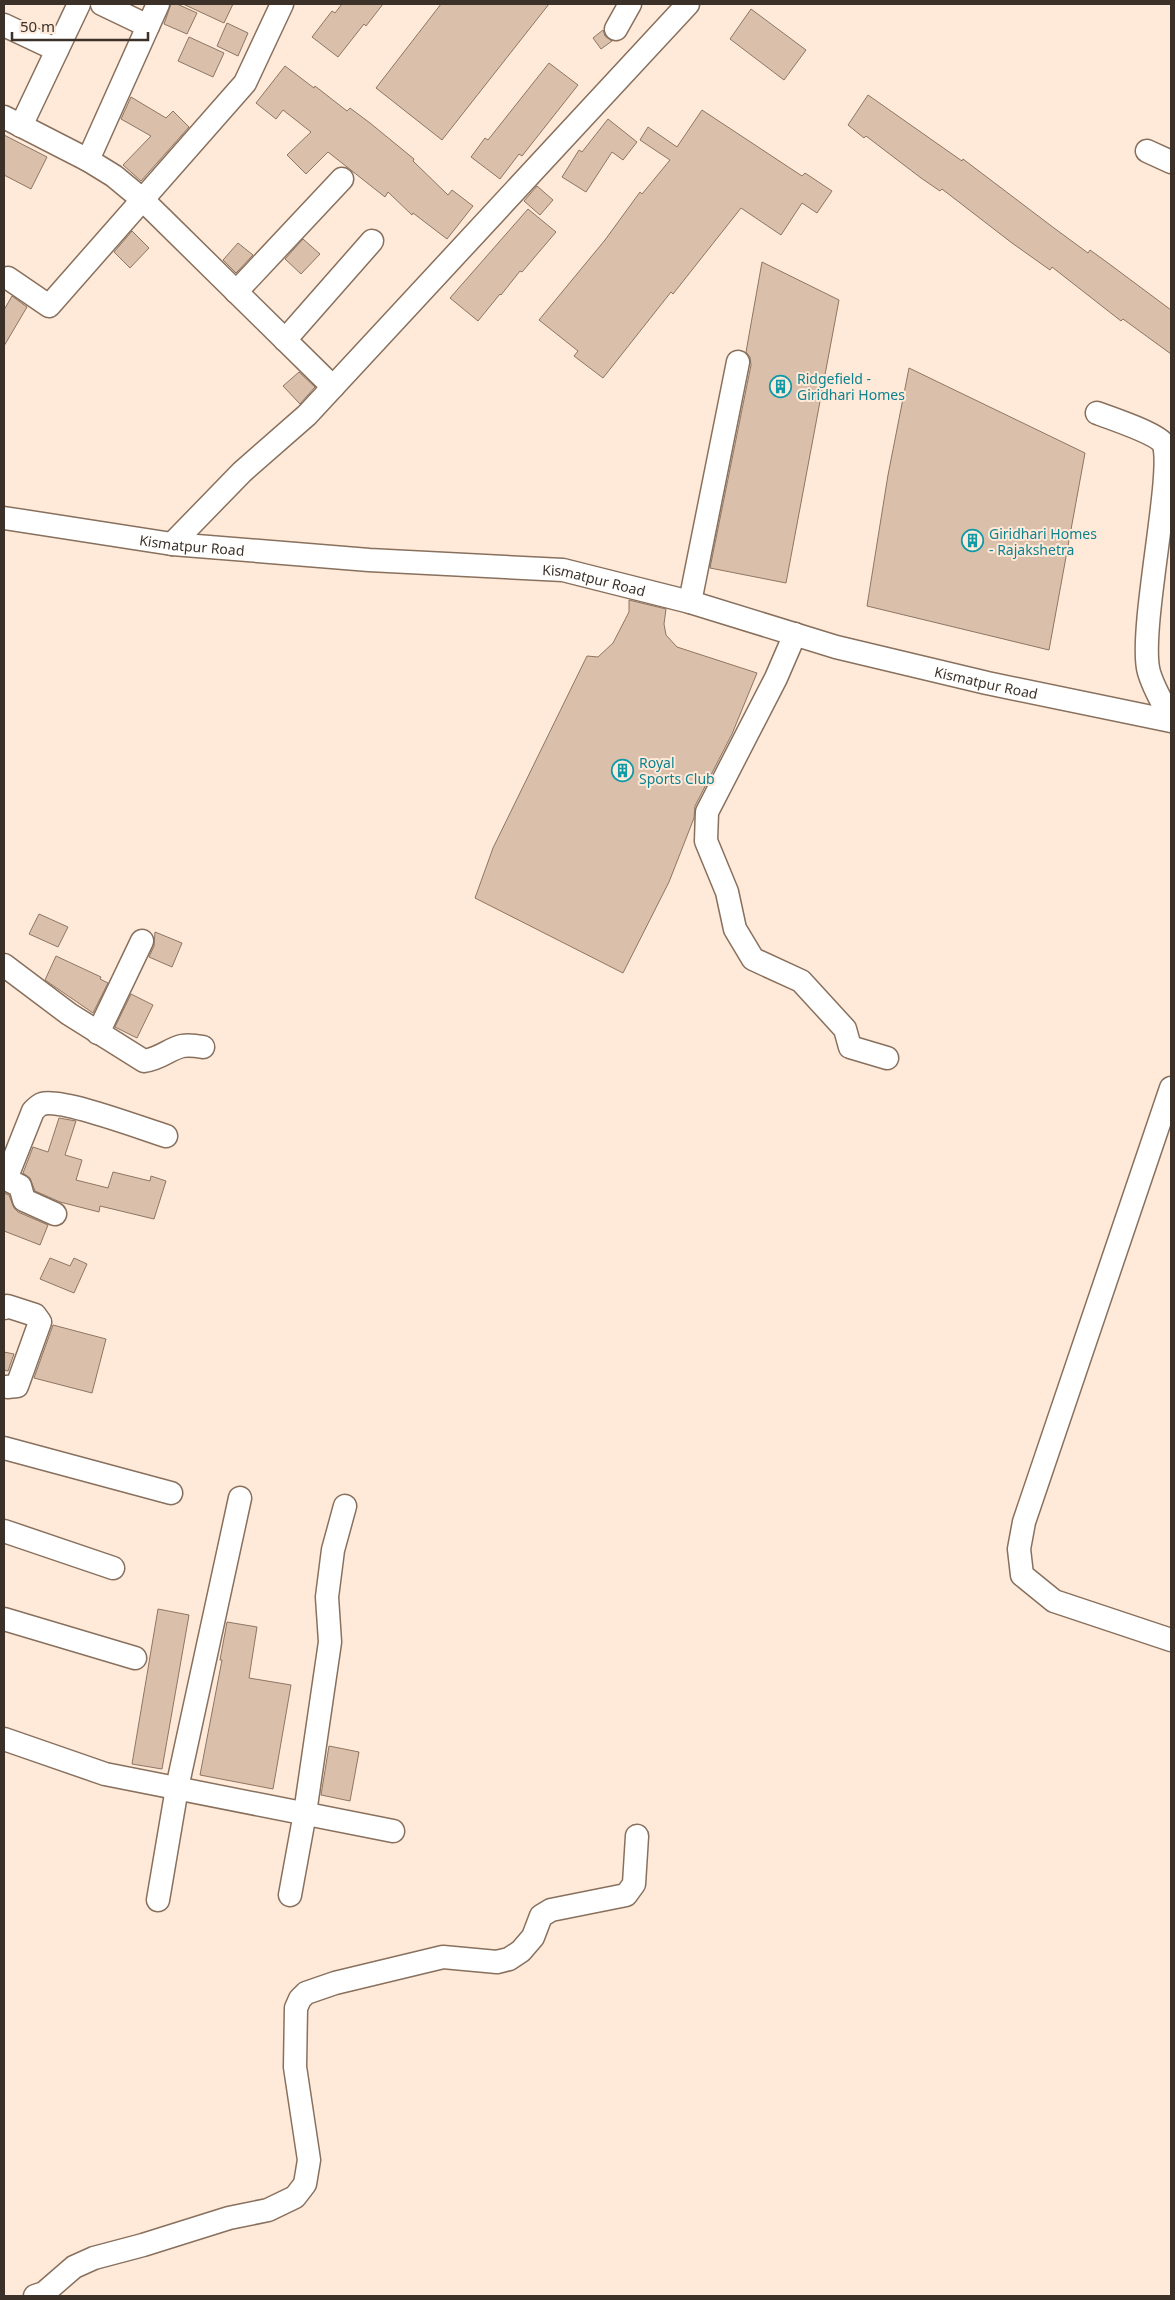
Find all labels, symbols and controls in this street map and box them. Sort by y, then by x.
scale bar [12,10,149,42]
text: 50 m [20,16,55,36]
place label: Ridgefield - Giridhari Homes [797,369,905,404]
building icon: Ridgefield - Giridhari Homes [769,374,793,398]
place label: Giridhari Homes - Rajakshetra [989,524,1097,559]
building icon: Giridhari Homes - Rajakshetra [961,529,985,553]
street label: Kismatpur Road [138,530,245,559]
street label: Kismatpur Road [542,559,648,600]
street label: Kismatpur Road [933,661,1040,703]
place label: Royal Sports Club [639,753,715,788]
building icon: Royal Sports Club [611,758,635,782]

